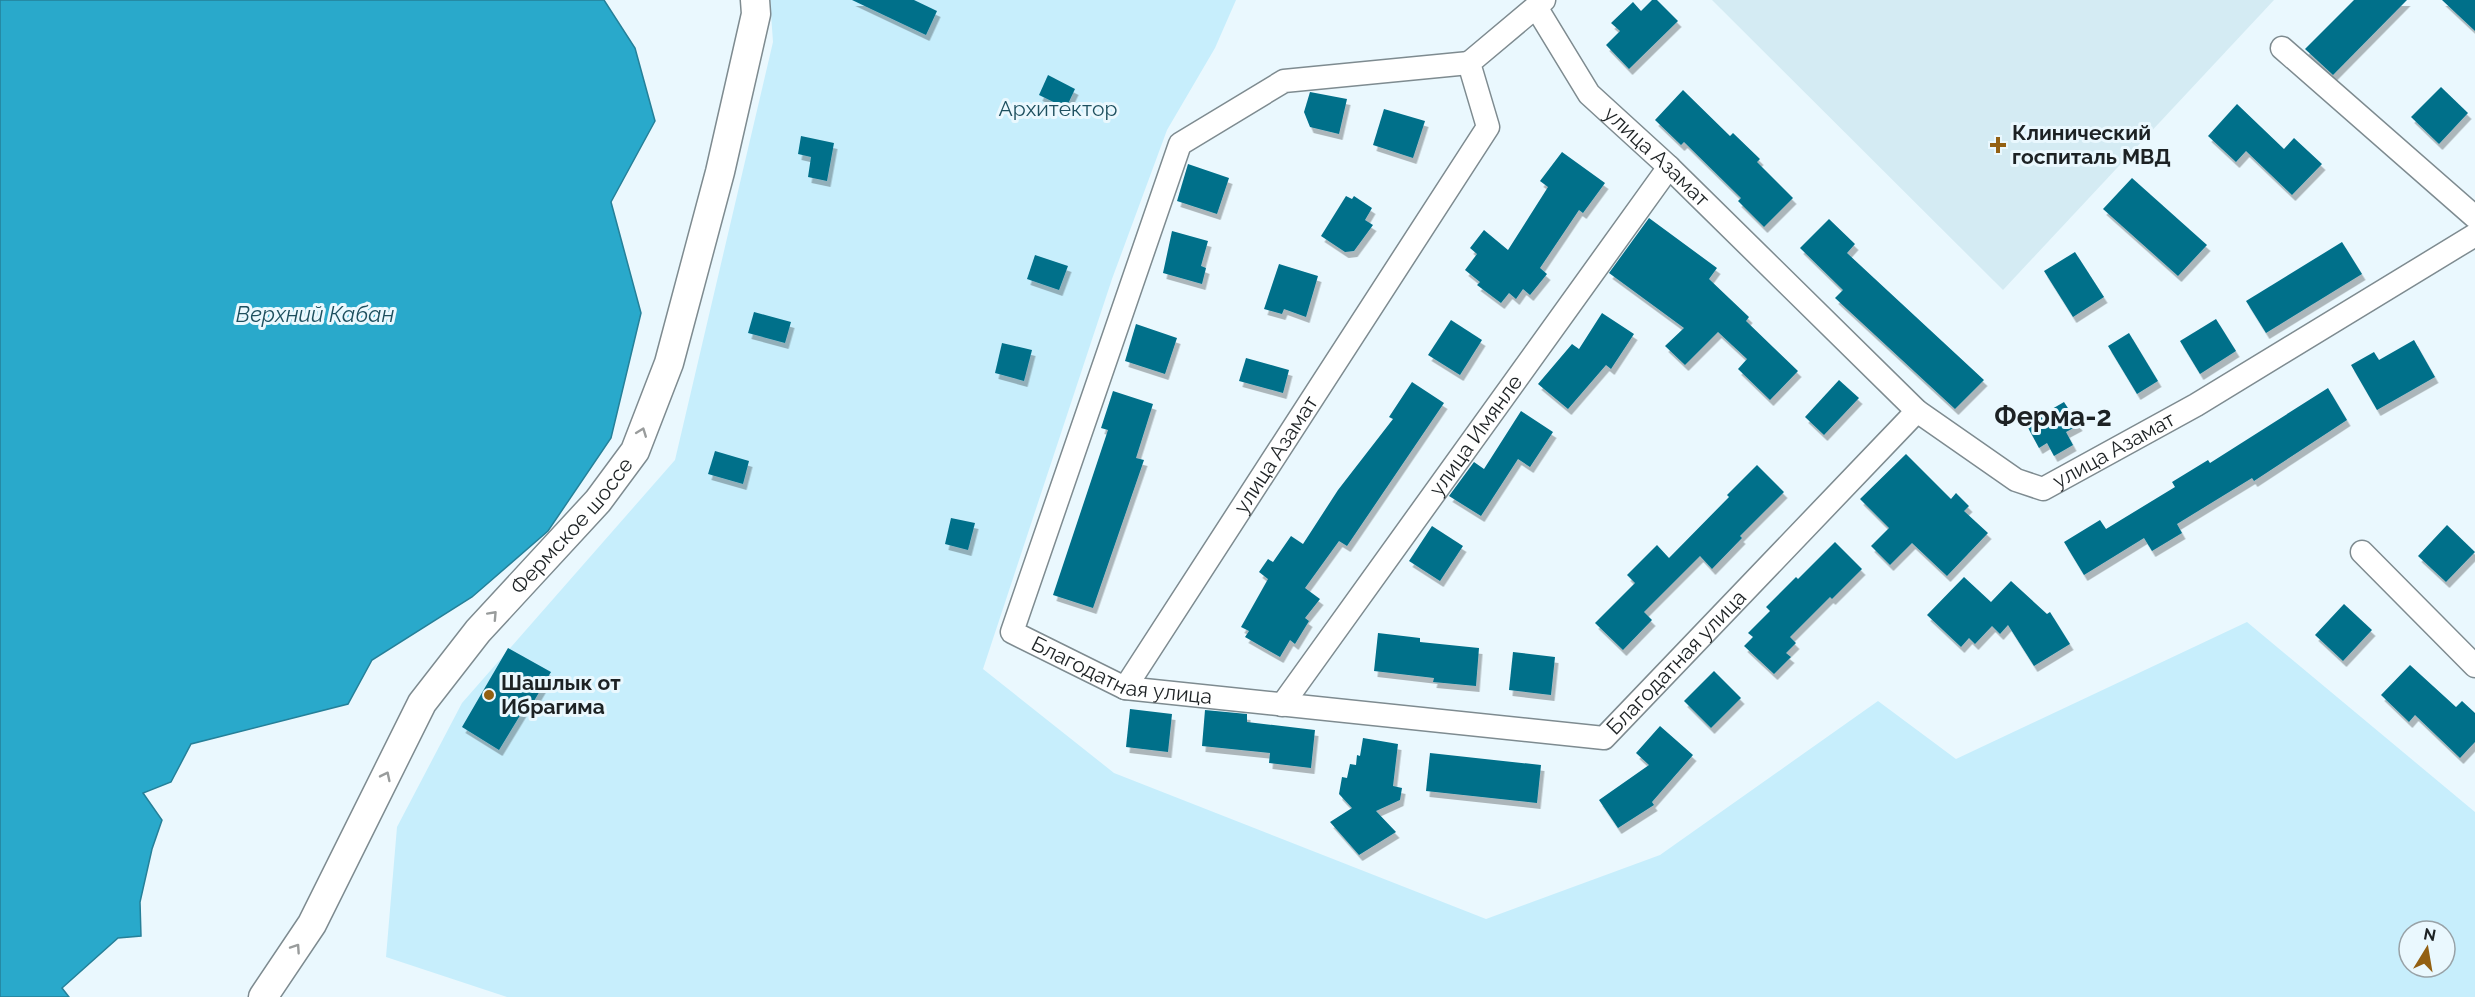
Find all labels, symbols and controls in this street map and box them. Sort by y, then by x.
park label: Архитектор [999,96,1118,121]
street label: улица Азамат [1599,101,1715,212]
place label: Клинический госпиталь МВД [2012,120,2171,169]
marker: Клинический госпиталь МВД [1989,136,2007,154]
water label: Верхний Кабан [236,301,394,327]
street label: улица Имянле [1424,370,1527,501]
street label: улица Азамат [1228,391,1323,518]
district label: Ферма-2 [1994,401,2112,432]
street label: улица Азамат [2048,406,2179,493]
one-way arrow [635,427,647,438]
street label: Фермское шоссе [505,452,638,599]
street label: Благодатная улица [1601,585,1751,739]
one-way arrow [486,611,497,621]
street label: Благодатная улица [1027,631,1213,709]
place label: Шашлык от Ибрагима [501,670,621,719]
marker: Шашлык от Ибрагима [482,688,496,702]
one-way arrow [378,771,390,782]
north arrow [2397,919,2457,979]
text: N [2422,924,2438,945]
one-way arrow [289,944,300,955]

